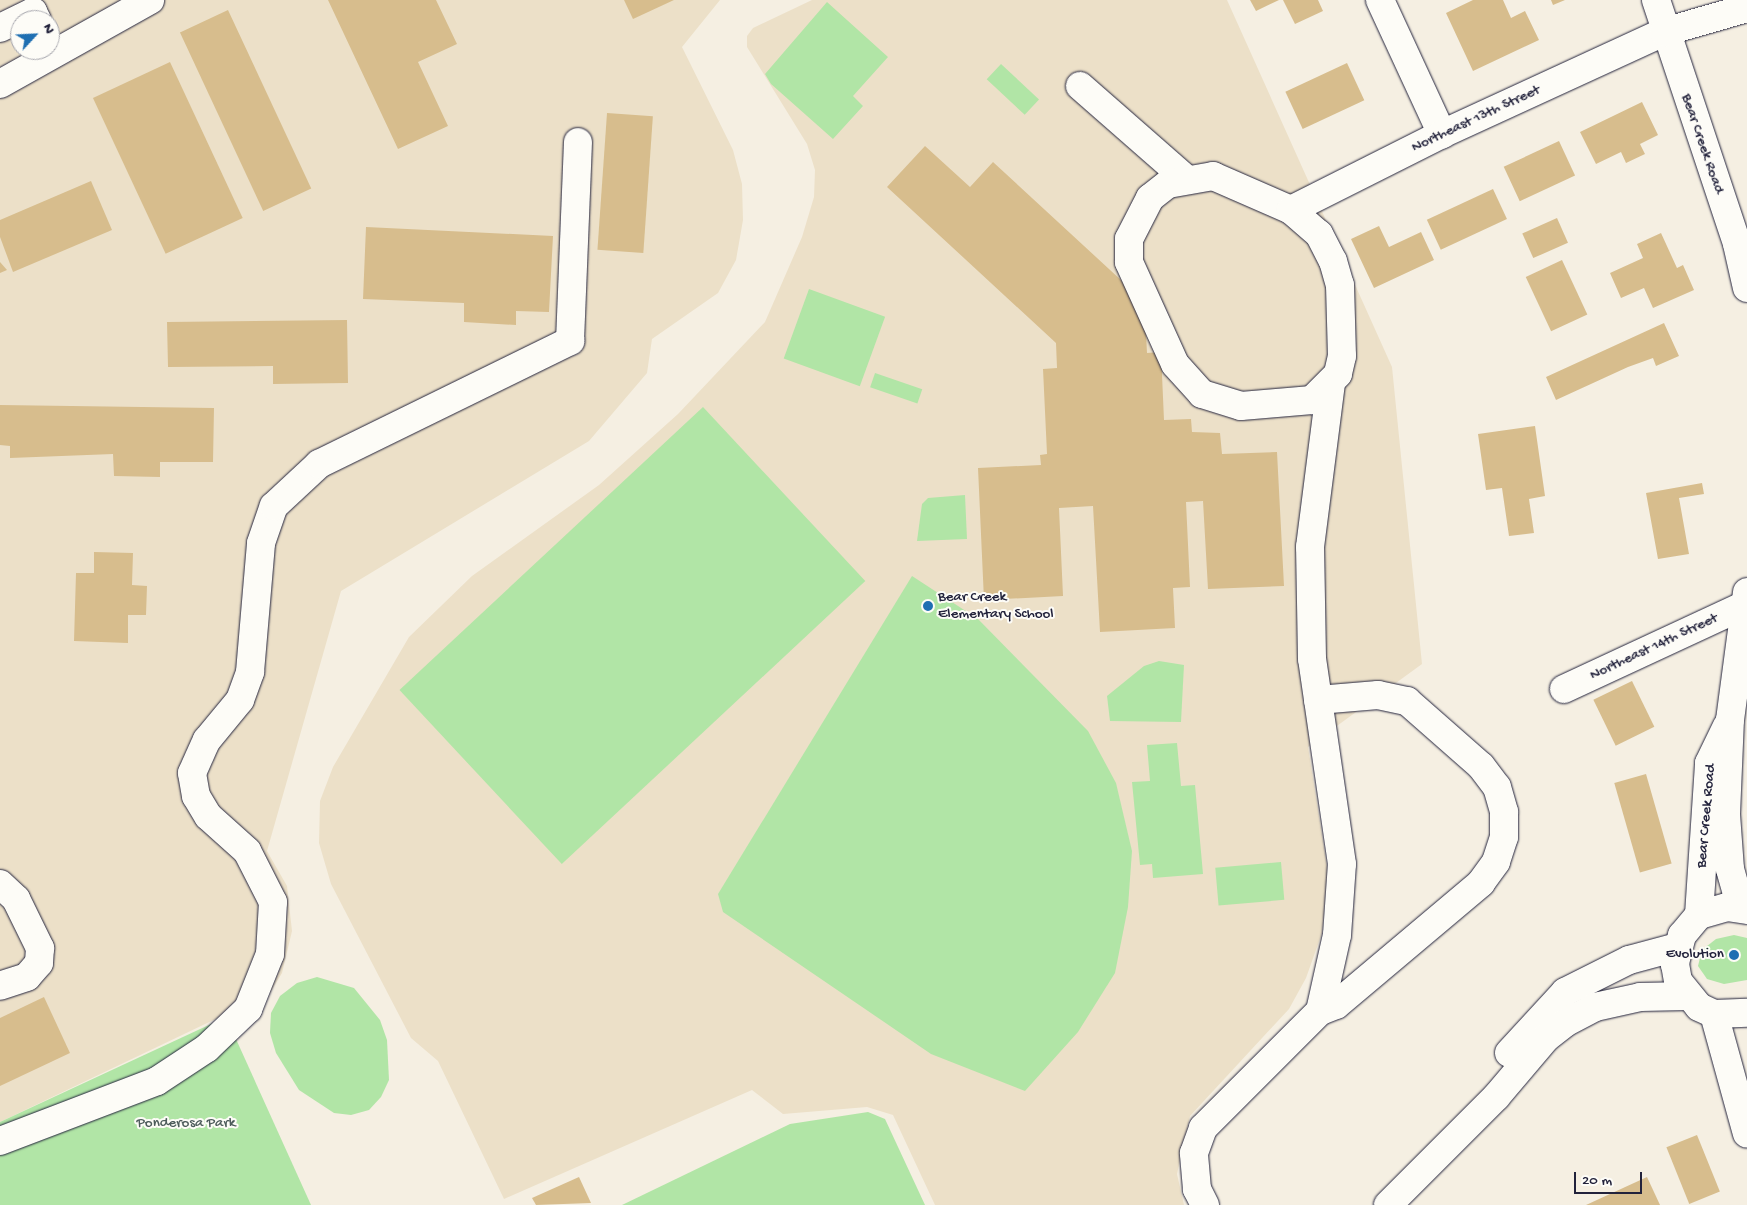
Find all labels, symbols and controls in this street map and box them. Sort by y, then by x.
north arrow [10,10,60,60]
text: N [39,21,58,37]
street label: Northeast 13th Street [1409,81,1543,157]
street label: Bear Creek Road [1676,92,1728,196]
place label: Bear Creek Elementary School [938,588,1054,623]
marker: Bear Creek Elementary School [922,600,934,612]
street label: Northeast 14th Street [1587,609,1721,685]
street label: Bear Creek Road [1693,763,1721,869]
place label: Evolution [1666,946,1724,964]
marker: Evolution [1728,949,1740,961]
park label: Ponderosa Park [137,1115,235,1133]
scale bar [1577,1162,1644,1194]
text: 20 m [1582,1172,1612,1190]

